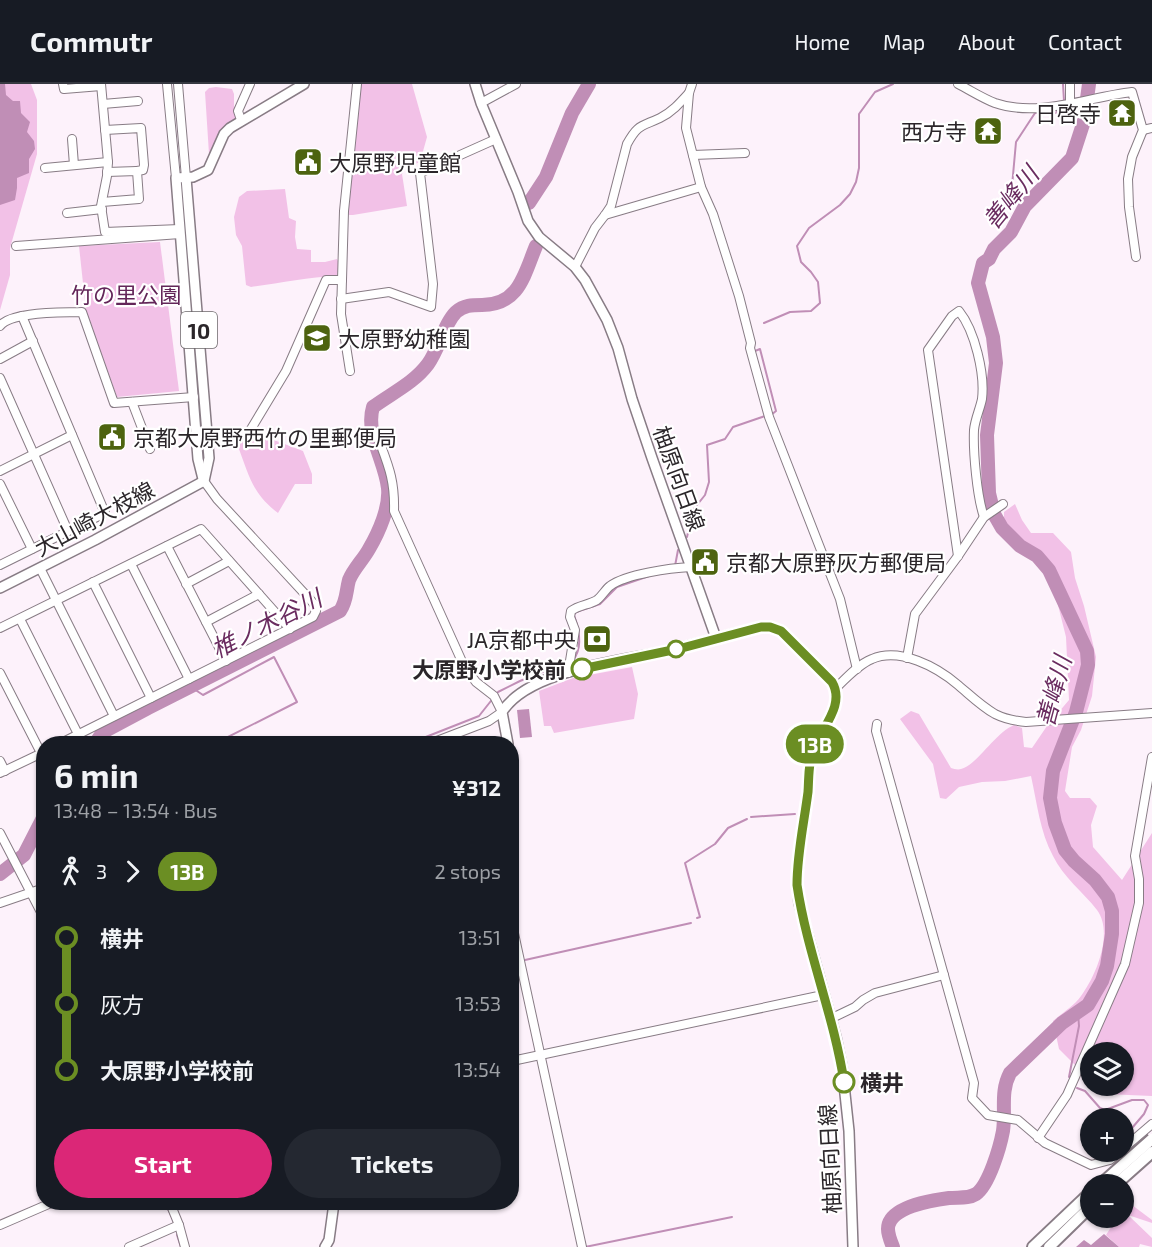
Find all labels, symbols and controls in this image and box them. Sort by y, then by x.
text: Commutr [30,24,152,58]
text: Home [794,29,850,54]
text: Map [883,29,925,54]
text: About [958,29,1015,54]
text: Contact [1048,29,1122,54]
temple icon: 日啓寺 [1106,97,1138,129]
place label: 日啓寺 [1035,100,1101,126]
temple icon: 西方寺 [972,115,1004,147]
place label: 西方寺 [901,118,967,144]
public building icon: 大原野児童館 [292,146,324,178]
place label: 大原野児童館 [329,149,461,175]
water label: 善峰川 [976,158,1046,234]
park label: 竹の里公園 [71,281,181,307]
road number: 10 [181,312,217,348]
school or university icon: 大原野幼稚園 [301,322,333,354]
place label: 大原野幼稚園 [338,325,470,351]
public building icon: 京都大原野西竹の里郵便局 [96,421,128,453]
street label: 柚原向日線 [649,422,711,534]
place label: 京都大原野西竹の里郵便局 [133,424,397,450]
street label: 大山崎大枝線 [30,476,158,560]
public building icon: 京都大原野灰方郵便局 [689,546,721,578]
place label: 京都大原野灰方郵便局 [726,549,946,575]
water label: 椎ノ木谷川 [206,581,329,663]
bank icon: JA京都中央 [581,623,613,655]
place label: JA京都中央 [467,626,576,652]
unlabelled marker [667,640,685,658]
water label: 善峰川 [1030,650,1077,730]
place label: 大原野小学校前 [412,656,566,682]
marker: 大原野小学校前 [571,658,593,680]
line badge: 13B [780,724,850,764]
text: 13B [798,732,832,757]
text: 6 min [54,755,139,795]
text: ¥312 [452,774,501,800]
text: 13:48 – 13:54 · Bus [54,798,217,822]
icon: walk [54,855,87,888]
icon: forward [116,855,149,888]
text: 3 [96,859,107,883]
text: 13B [170,859,205,884]
text: 2 stops [434,859,501,883]
text: 横井 [100,925,144,951]
text: 13:51 [459,925,501,949]
text: 灰方 [100,991,144,1017]
text: 13:53 [455,991,501,1015]
map controls [1080,1042,1134,1228]
button: layers [1080,1042,1134,1096]
text: 大原野小学校前 [100,1057,254,1083]
text: 13:54 [454,1057,501,1081]
place label: 横井 [860,1069,904,1095]
marker: 横井 [833,1071,855,1093]
street label: 柚原向日線 [813,1103,845,1215]
button: + [1080,1108,1134,1162]
button: Start [54,1129,272,1198]
button: Tickets [284,1129,501,1198]
button: − [1080,1174,1134,1228]

